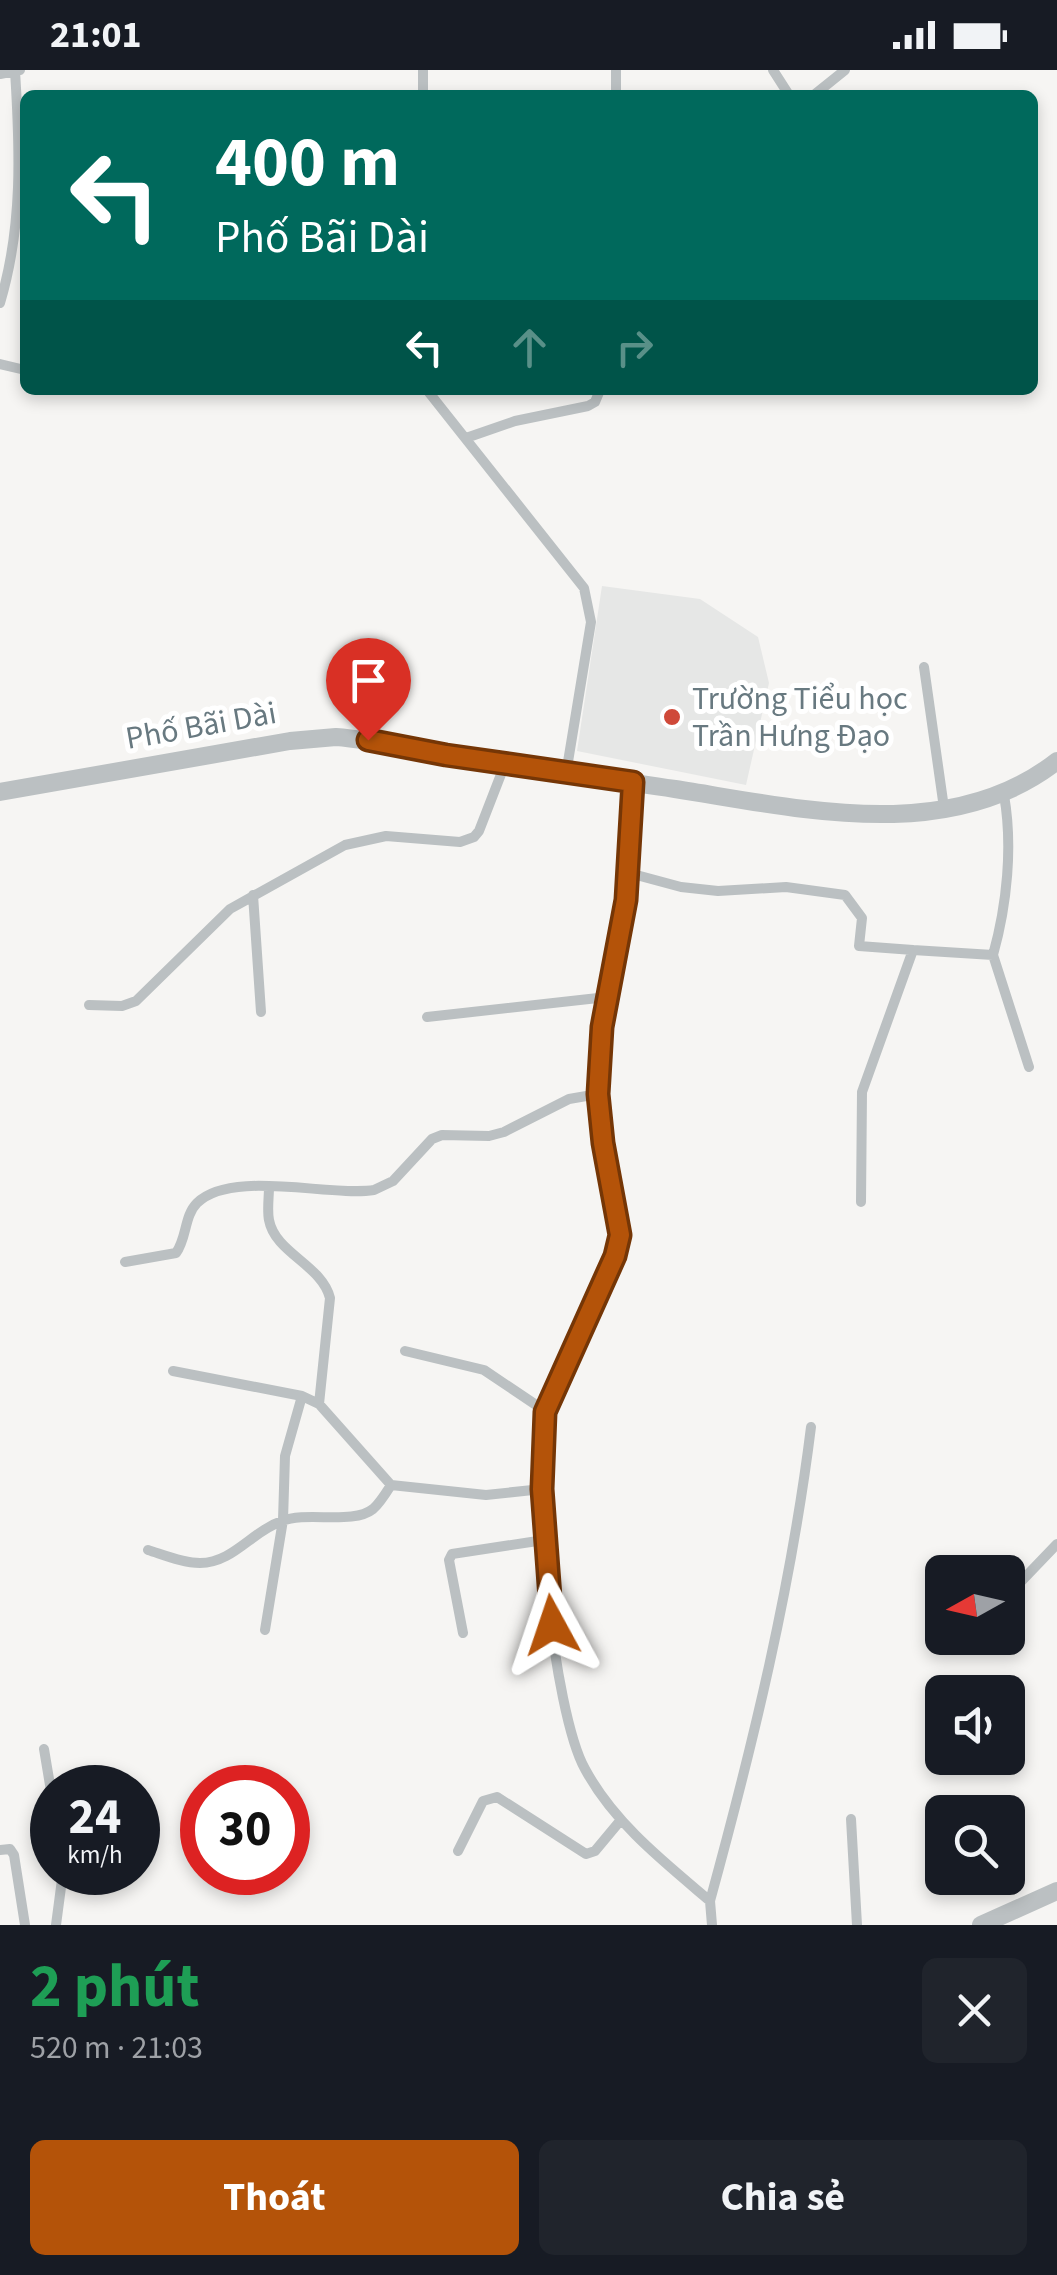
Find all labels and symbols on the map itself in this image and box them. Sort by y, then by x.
pin [326,638,411,741]
place label: Trường Tiểu học Trần Hưng Đạo [692,676,908,759]
street label: Phố Bãi Dài [122,690,280,762]
marker: Trường Tiểu học Trần Hưng Đạo [661,706,683,728]
north arrow [925,1555,1025,1655]
position arrow [500,1573,604,1677]
speed limit sign: 30 [180,1765,310,1895]

